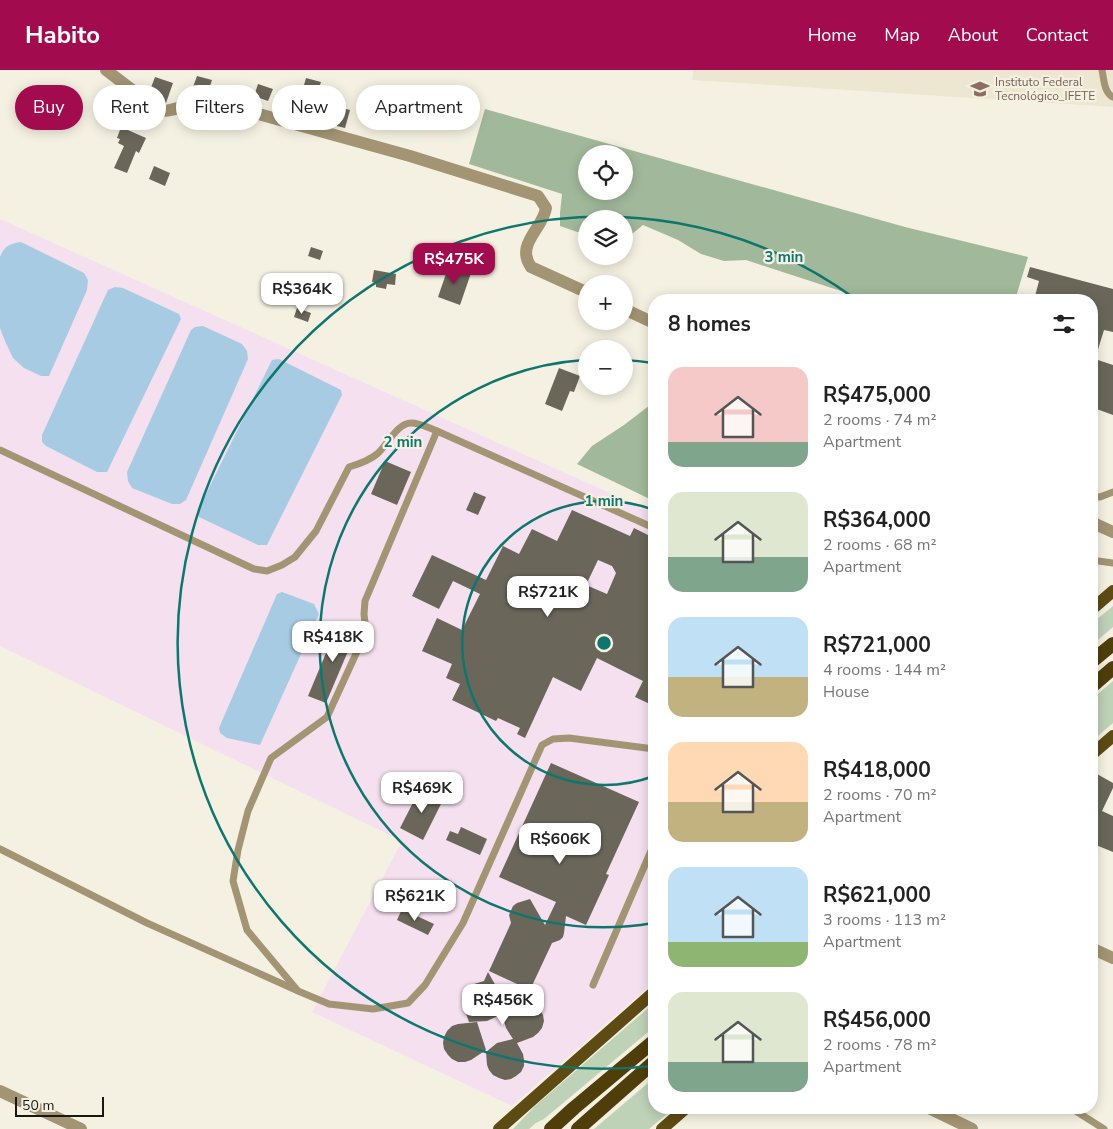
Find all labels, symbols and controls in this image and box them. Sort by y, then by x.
text: Habito [25,19,100,51]
text: Home [808,23,856,47]
text: Map [884,23,920,47]
text: About [948,23,998,47]
text: Contact [1026,23,1088,47]
place label: Instituto Federal Tecnológico_IFETE [995,74,1095,104]
school or university icon: Instituto Federal Tecnológico_IFETE [969,78,991,100]
chip: Buy [15,85,83,130]
chip: Rent [93,85,166,130]
chip: Filters [176,85,262,130]
chip: New [272,85,346,130]
chip: Apartment [356,85,480,130]
map controls [578,145,633,395]
button: locate [578,145,633,200]
button: layers [578,210,633,265]
pin: R$475K [413,242,495,285]
text: 3 min [765,247,803,267]
text: R$475K [424,248,484,270]
pin: R$364K [261,272,343,315]
button: + [578,275,633,330]
text: R$364K [272,278,332,300]
text: 8 homes [668,310,751,338]
icon: filters [1050,310,1078,338]
button: − [578,340,633,395]
text: R$475,000 [823,381,931,409]
icon: home [708,387,768,447]
text: 2 rooms · 74 m² [823,409,936,431]
text: Apartment [823,431,901,453]
text: 2 min [384,432,422,452]
text: 1 min [585,491,623,511]
text: R$364,000 [823,506,931,534]
icon: home [708,512,768,572]
text: 2 rooms · 68 m² [823,534,936,556]
text: Apartment [823,556,901,578]
pin: R$721K [507,576,589,618]
text: R$721K [518,581,578,603]
pin: R$418K [292,620,374,663]
text: R$418K [303,626,363,648]
text: R$721,000 [823,631,931,659]
centre of rings [595,634,613,652]
icon: home [708,637,768,697]
text: 4 rooms · 144 m² [823,659,946,681]
text: House [823,681,869,703]
text: R$418,000 [823,756,931,784]
icon: home [708,762,768,822]
pin: R$469K [381,772,463,814]
text: R$469K [392,777,452,799]
text: 2 rooms · 70 m² [823,784,936,806]
text: Apartment [823,806,901,828]
pin: R$606K [519,822,601,865]
text: R$606K [530,828,590,850]
pin: R$621K [374,880,456,922]
text: R$621,000 [823,881,931,909]
text: R$621K [385,885,445,907]
icon: home [708,887,768,947]
text: 3 rooms · 113 m² [823,909,946,931]
text: Apartment [823,931,901,953]
pin: R$456K [462,984,544,1026]
text: R$456K [473,989,533,1011]
text: R$456,000 [823,1006,931,1034]
icon: home [708,1012,768,1072]
text: 2 rooms · 78 m² [823,1034,936,1056]
text: Apartment [823,1056,901,1078]
scale bar [15,1094,104,1117]
text: 50 m [22,1096,54,1115]

